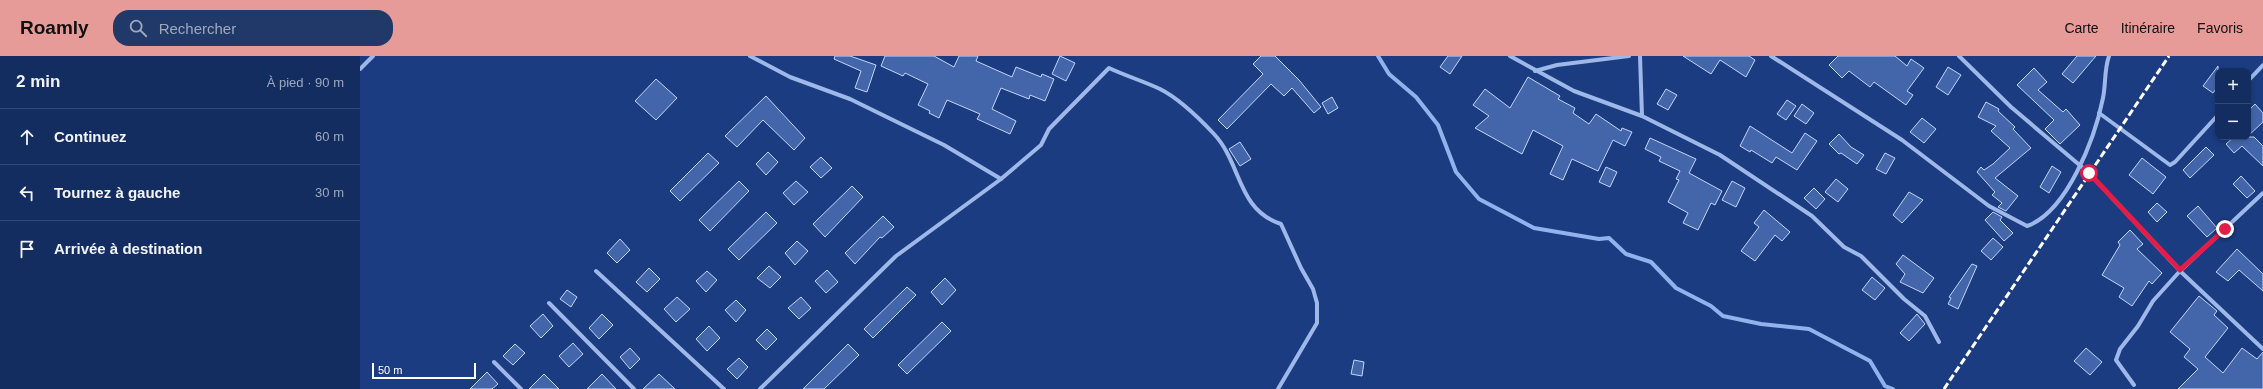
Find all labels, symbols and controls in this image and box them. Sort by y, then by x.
search box [113,10,393,46]
text: Roamly [20,17,89,38]
icon: search [127,17,149,39]
text: Rechercher [159,20,236,37]
text: Carte [2064,20,2099,36]
text: Itinéraire [2121,20,2175,36]
text: Favoris [2197,20,2243,36]
map controls [2215,68,2251,140]
button: + [2215,68,2251,104]
text: 2 min [16,72,60,91]
text: À pied · 90 m [267,75,344,90]
button: − [2215,104,2251,140]
icon: ahead [16,126,38,148]
text: Continuez [54,128,127,145]
text: 60 m [315,129,344,144]
route start [2080,164,2098,182]
icon: left [16,182,38,204]
text: Tournez à gauche [54,184,180,201]
text: 30 m [315,185,344,200]
route end [2216,220,2234,238]
icon: arrive [16,238,38,260]
text: Arrivée à destination [54,240,202,257]
scale bar [372,361,476,380]
text: 50 m [378,364,402,376]

